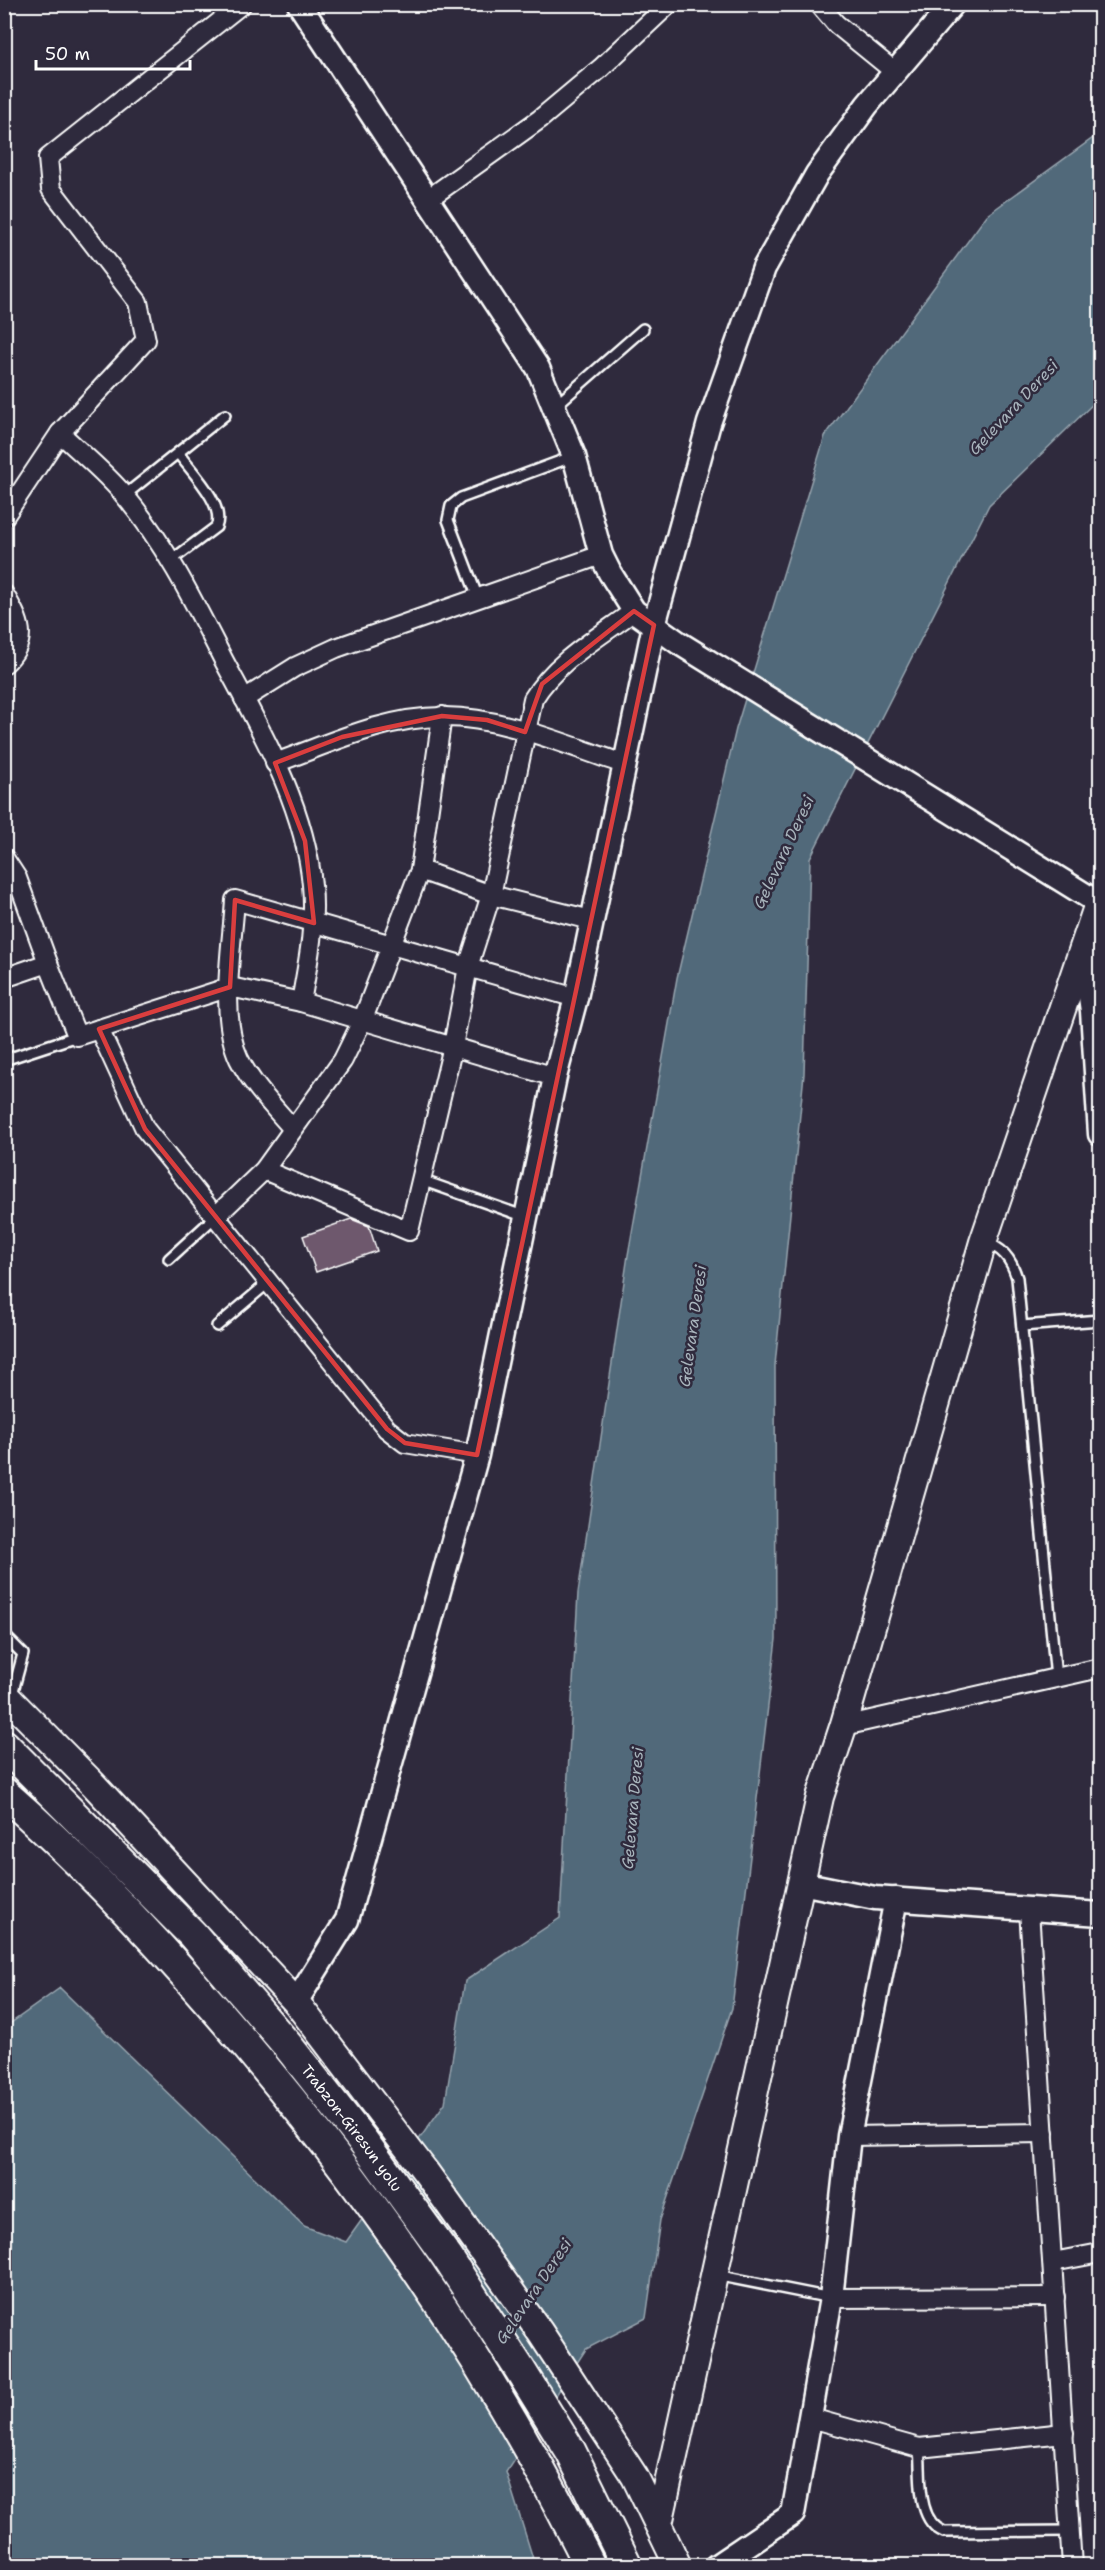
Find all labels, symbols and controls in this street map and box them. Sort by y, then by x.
scale bar [36,33,190,71]
text: 50 m [45,42,90,66]
water label: Gelevara Deresi [964,355,1063,459]
water label: Gelevara Deresi [748,792,819,912]
water label: Gelevara Deresi [674,1263,711,1388]
water label: Gelevara Deresi [617,1746,648,1870]
street label: Trabzon-Giresun yolu [297,2061,407,2196]
water label: Gelevara Deresi [490,2234,577,2348]

